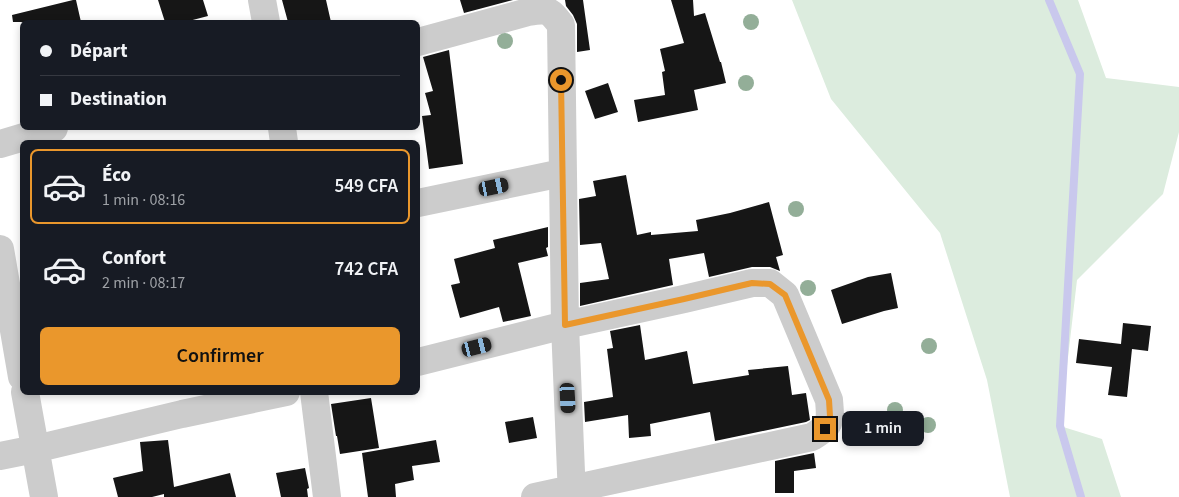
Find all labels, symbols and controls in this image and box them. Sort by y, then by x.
text: Départ [70,38,127,65]
route start [550,69,572,91]
text: Destination [70,86,167,113]
text: Éco [102,162,131,189]
icon: car [42,164,87,209]
text: 549 CFA [334,173,398,200]
car [477,177,510,197]
text: 1 min · 08:16 [102,189,185,211]
text: Confort [102,245,166,272]
icon: car [42,247,87,292]
text: 742 CFA [334,256,398,283]
text: 2 min · 08:17 [102,272,185,294]
button: Confirmer [40,327,400,385]
car [460,336,493,358]
car [559,383,576,413]
callout: 1 min [842,412,925,446]
text: 1 min [864,417,902,439]
route end [814,418,836,440]

